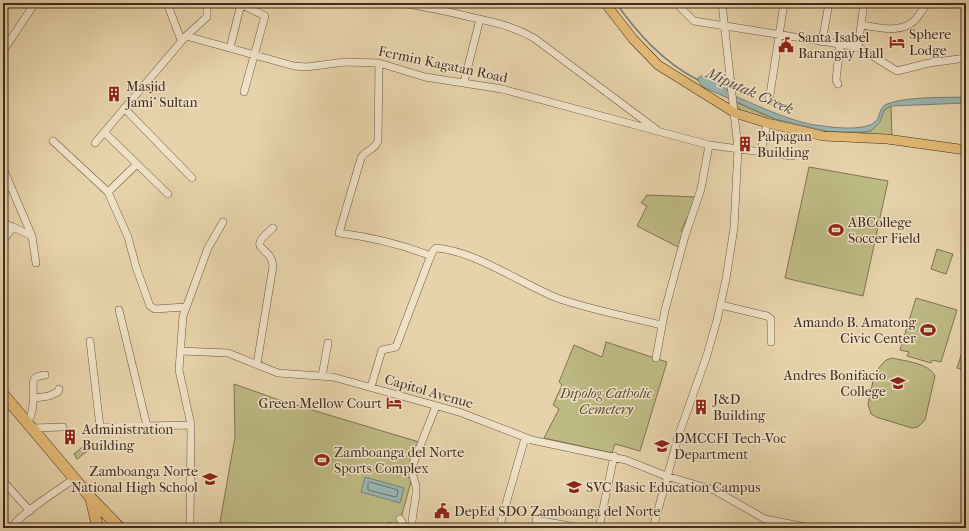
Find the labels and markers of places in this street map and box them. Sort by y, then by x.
place label: Sphere Lodge [909,26,951,59]
place label: Santa Isabel Barangay Hall [798,29,884,62]
hotel icon: Sphere Lodge [888,33,906,51]
public building icon: Santa Isabel Barangay Hall [777,36,795,54]
place label: Masjid Jami' Sultan [125,78,198,111]
building icon: Masjid Jami' Sultan [105,85,123,103]
place label: Palpagan Building [757,128,812,161]
building icon: Palpagan Building [736,135,754,153]
place label: ABCollege Soccer Field [847,214,921,247]
sports icon: ABCollege Soccer Field [827,221,845,239]
place label: Amando B. Amatong Civic Center [793,314,917,347]
sports icon: Amando B. Amatong Civic Center [919,321,937,339]
place label: Andres Bonifacio College [782,367,886,400]
school or university icon: Andres Bonifacio College [889,374,907,392]
place label: J&D Building [712,391,766,424]
hotel icon: Green Mellow Court [385,394,403,412]
place label: Green Mellow Court [258,395,382,412]
building icon: J&D Building [692,398,710,416]
place label: Administration Building [81,421,174,454]
building icon: Administration Building [61,428,79,446]
place label: DMCCFI Tech-Voc Department [674,430,786,463]
school or university icon: DMCCFI Tech-Voc Department [653,437,671,455]
place label: Zamboanga del Norte Sports Complex [334,444,464,477]
sports icon: Zamboanga del Norte Sports Complex [313,451,331,469]
place label: Zamboanga Norte National High School [71,463,198,496]
school or university icon: Zamboanga Norte National High School [201,470,219,488]
school or university icon: SVC Basic Education Campus [565,478,583,496]
place label: SVC Basic Education Campus [586,479,760,496]
public building icon: DepEd SDO Zamboanga del Norte [433,502,451,520]
place label: DepEd SDO Zamboanga del Norte [454,503,660,520]

